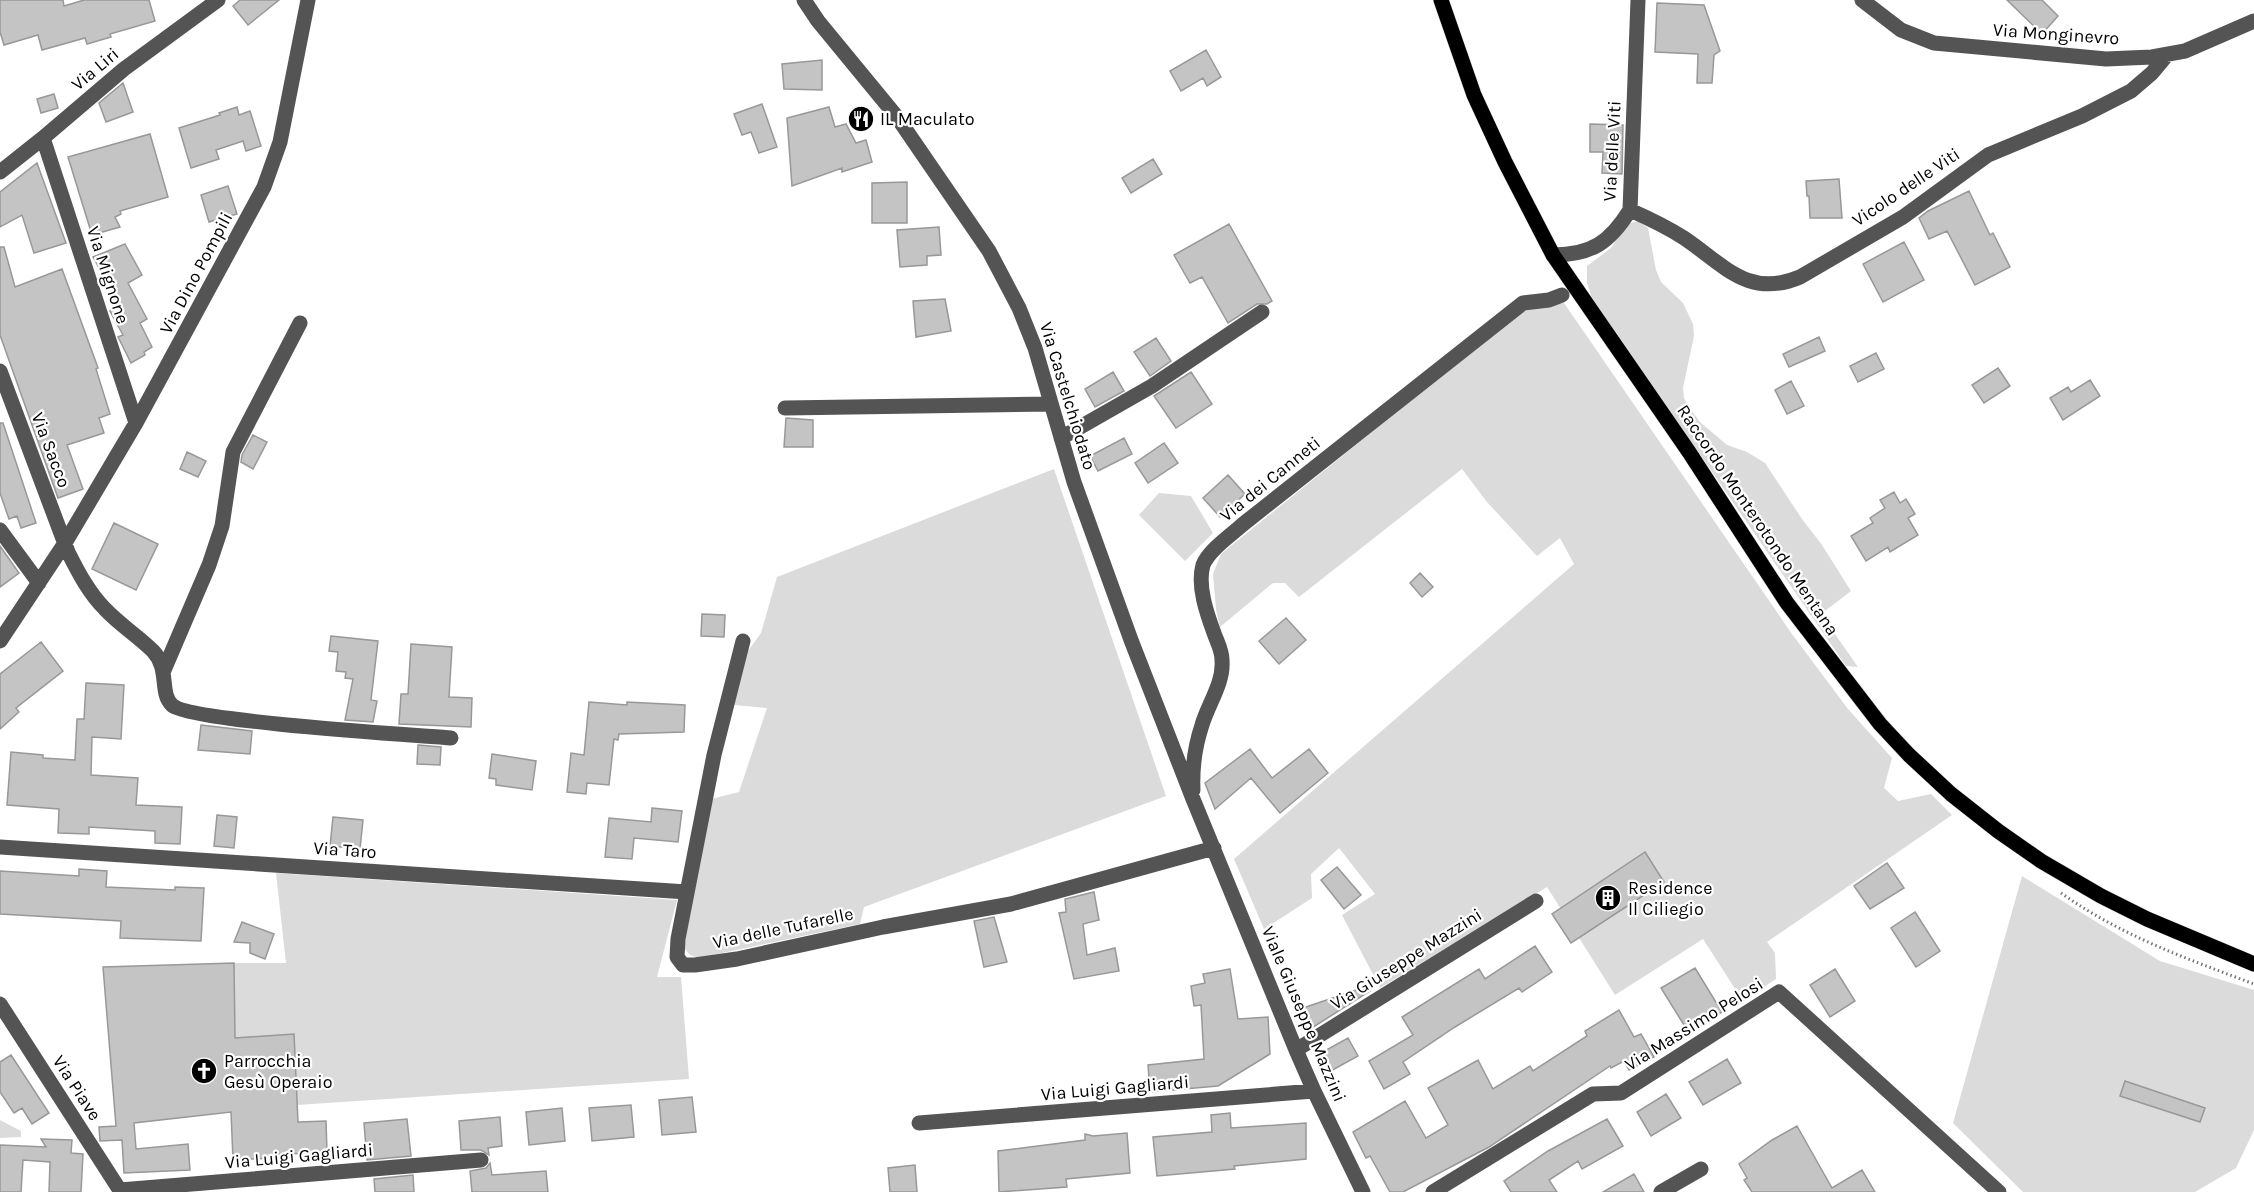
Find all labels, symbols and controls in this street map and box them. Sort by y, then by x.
street label: Via Monginevro [1992,19,2120,49]
street label: Via Liri [67,43,123,95]
street label: Via delle Viti [1598,100,1626,202]
restaurant icon: IL Maculato [846,104,876,134]
place label: IL Maculato [880,108,975,130]
street label: Vicolo delle Viti [1848,143,1964,231]
street label: Via Dino Pompili [155,208,237,338]
street label: Via Mignone [82,223,134,327]
street label: Via Castelchiodato [1035,319,1101,473]
street label: Raccordo Monterotondo Mentana [1672,400,1844,640]
street label: Via Sacco [27,409,75,491]
street label: Via dei Canneti [1215,432,1325,526]
street label: Via Taro [313,837,377,863]
place label: Residence Il Ciliegio [1628,877,1712,920]
building icon: Residence Il Ciliegio [1593,883,1623,913]
street label: Via delle Tufarelle [711,902,855,954]
street label: Via Giuseppe Mazzini [1326,903,1486,1015]
street label: Viale Giuseppe Mazzini [1257,923,1351,1105]
street label: Via Massimo Pelosi [1621,973,1767,1075]
place label: Parrocchia Gesù Operaio [224,1050,332,1093]
street label: Via Piave [48,1051,106,1125]
church icon: Parrocchia Gesù Operaio [189,1056,219,1086]
street label: Via Luigi Gagliardi [1040,1071,1190,1105]
street label: Via Luigi Gagliardi [224,1139,374,1173]

